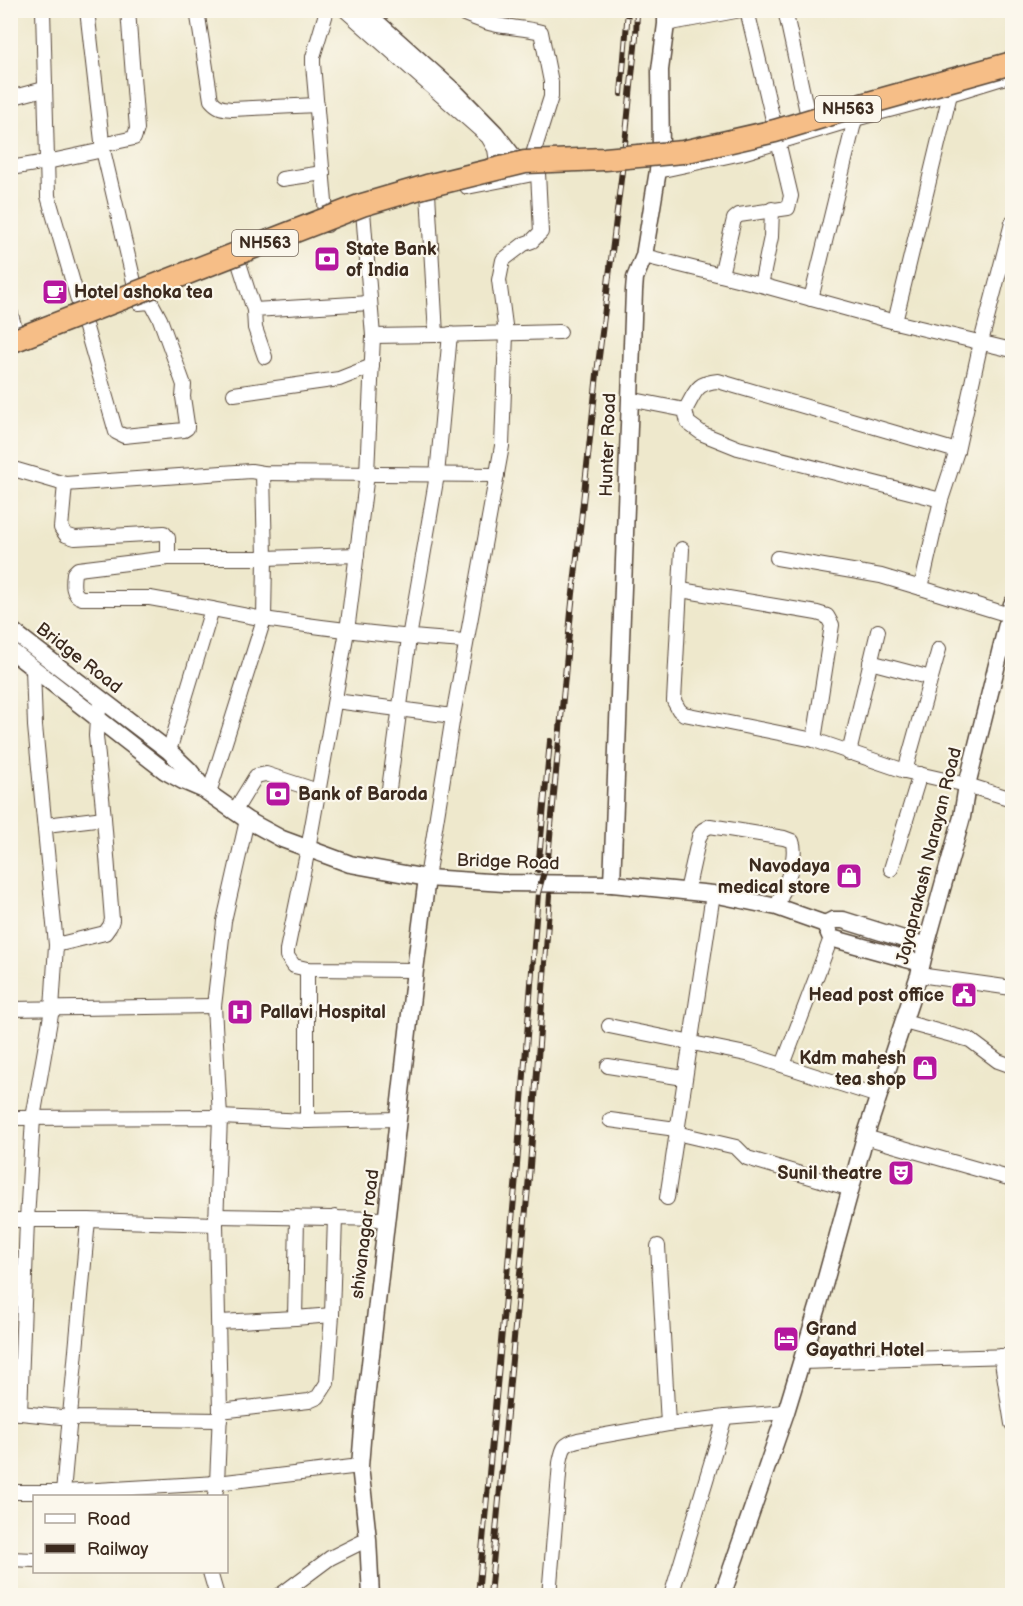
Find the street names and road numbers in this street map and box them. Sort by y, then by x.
road number: NH563 [815,96,881,122]
road number: NH563 [232,230,298,256]
street label: Hunter Road [596,393,620,497]
street label: Bridge Road [32,618,126,698]
street label: Jayaprakash Narayan Road [892,745,966,967]
street label: Bridge Road [456,850,560,874]
street label: shivanagar road [347,1168,383,1300]

